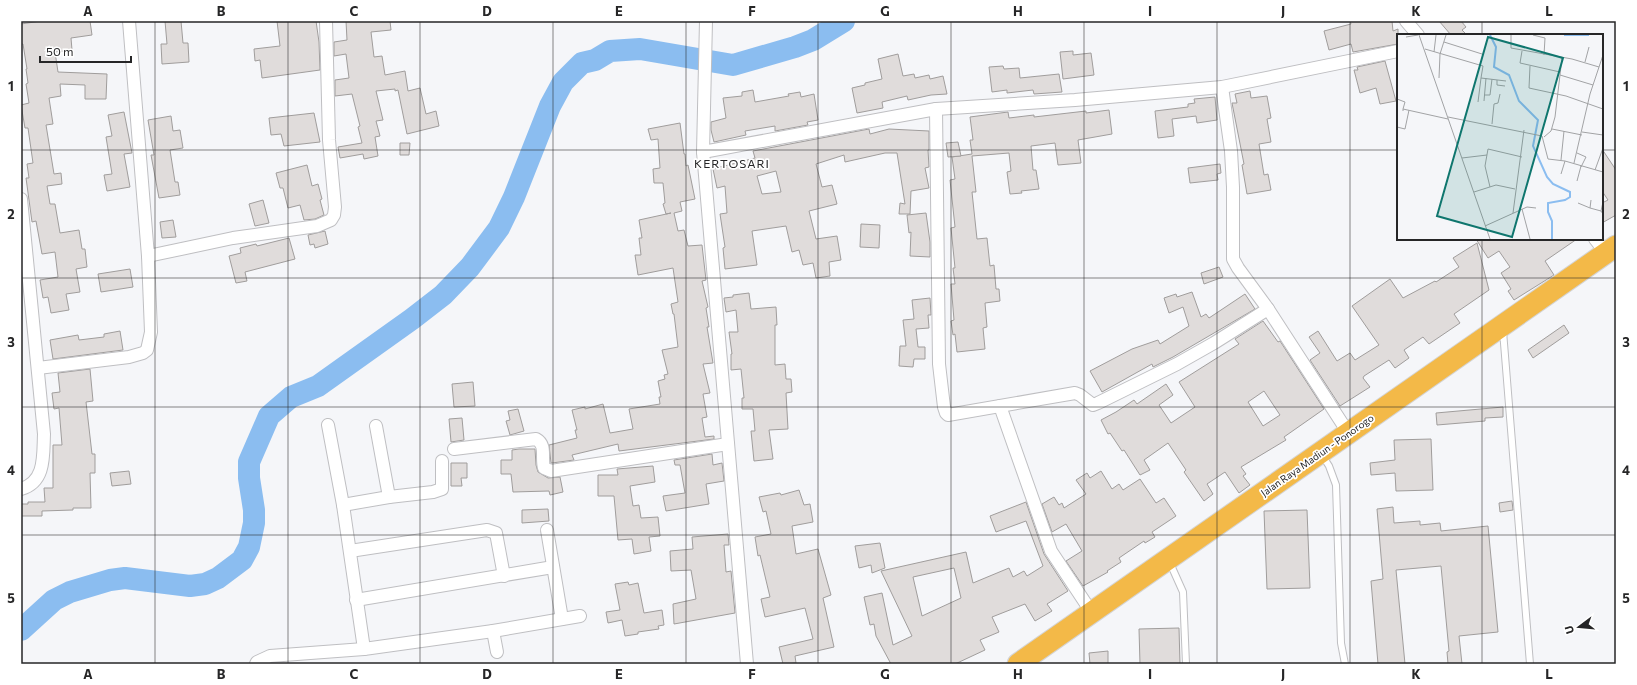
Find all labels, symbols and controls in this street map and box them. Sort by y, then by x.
text: A [83,3,93,19]
text: B [217,3,226,19]
text: C [350,3,359,19]
text: D [482,3,492,19]
text: E [615,3,623,19]
text: F [748,3,756,19]
text: G [880,3,890,19]
text: H [1013,3,1023,19]
text: I [1148,3,1152,19]
text: J [1281,3,1285,19]
text: K [1411,3,1421,19]
text: L [1545,3,1553,19]
inset map [1397,34,1603,240]
scale bar [40,38,131,64]
text: 50 m [46,44,74,58]
text: 1 [8,78,14,94]
text: 1 [1623,78,1629,94]
district label: KERTOSARI [694,156,770,170]
text: 2 [7,206,15,222]
text: 2 [1622,206,1630,222]
text: 3 [7,334,15,350]
text: 3 [1622,334,1630,350]
street label: Jalan Raya Madiun - Ponorogo [1258,411,1376,499]
text: 4 [7,462,15,478]
text: 4 [1622,462,1630,478]
text: 5 [7,590,15,606]
text: 5 [1622,590,1630,606]
north arrow [1559,607,1599,647]
text: U [1562,624,1576,636]
text: A [83,666,93,682]
text: B [217,666,226,682]
text: C [350,666,359,682]
text: D [482,666,492,682]
text: E [615,666,623,682]
text: F [748,666,756,682]
text: G [880,666,890,682]
text: H [1013,666,1023,682]
text: I [1148,666,1152,682]
text: J [1281,666,1285,682]
text: K [1411,666,1421,682]
text: L [1545,666,1553,682]

